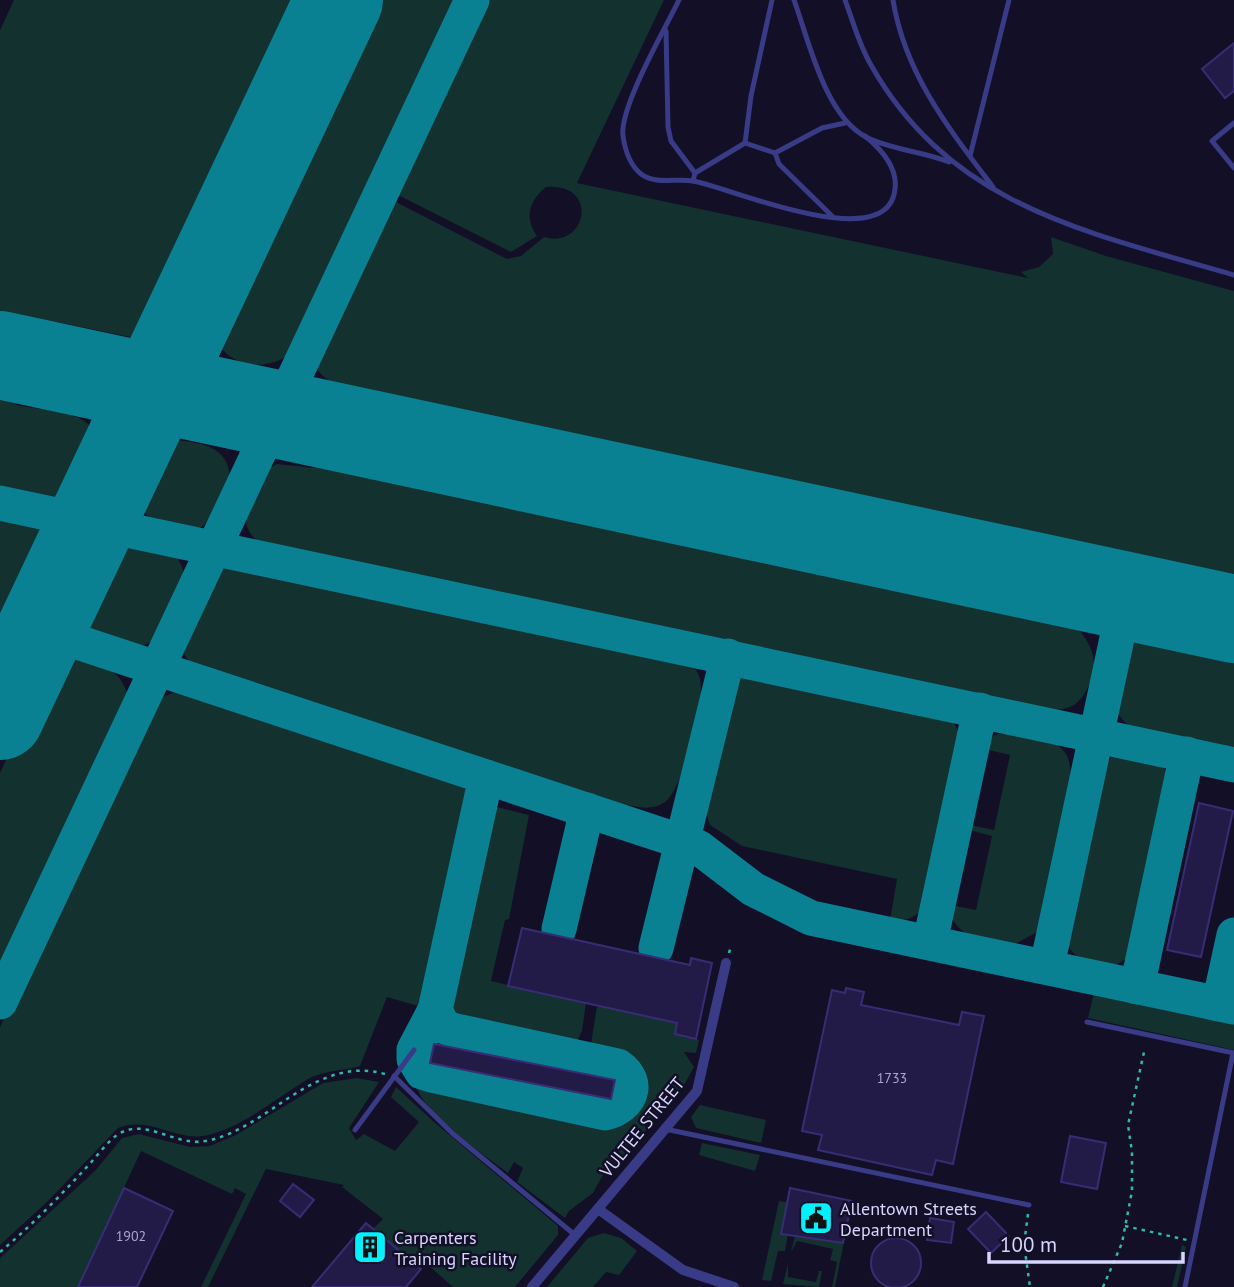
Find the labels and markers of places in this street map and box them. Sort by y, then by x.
place label: Allentown Streets Department [840,1197,977,1241]
public building icon: Allentown Streets Department [797,1199,835,1237]
place label: Carpenters Training Facility [394,1226,517,1270]
building icon: Carpenters Training Facility [351,1228,389,1266]

